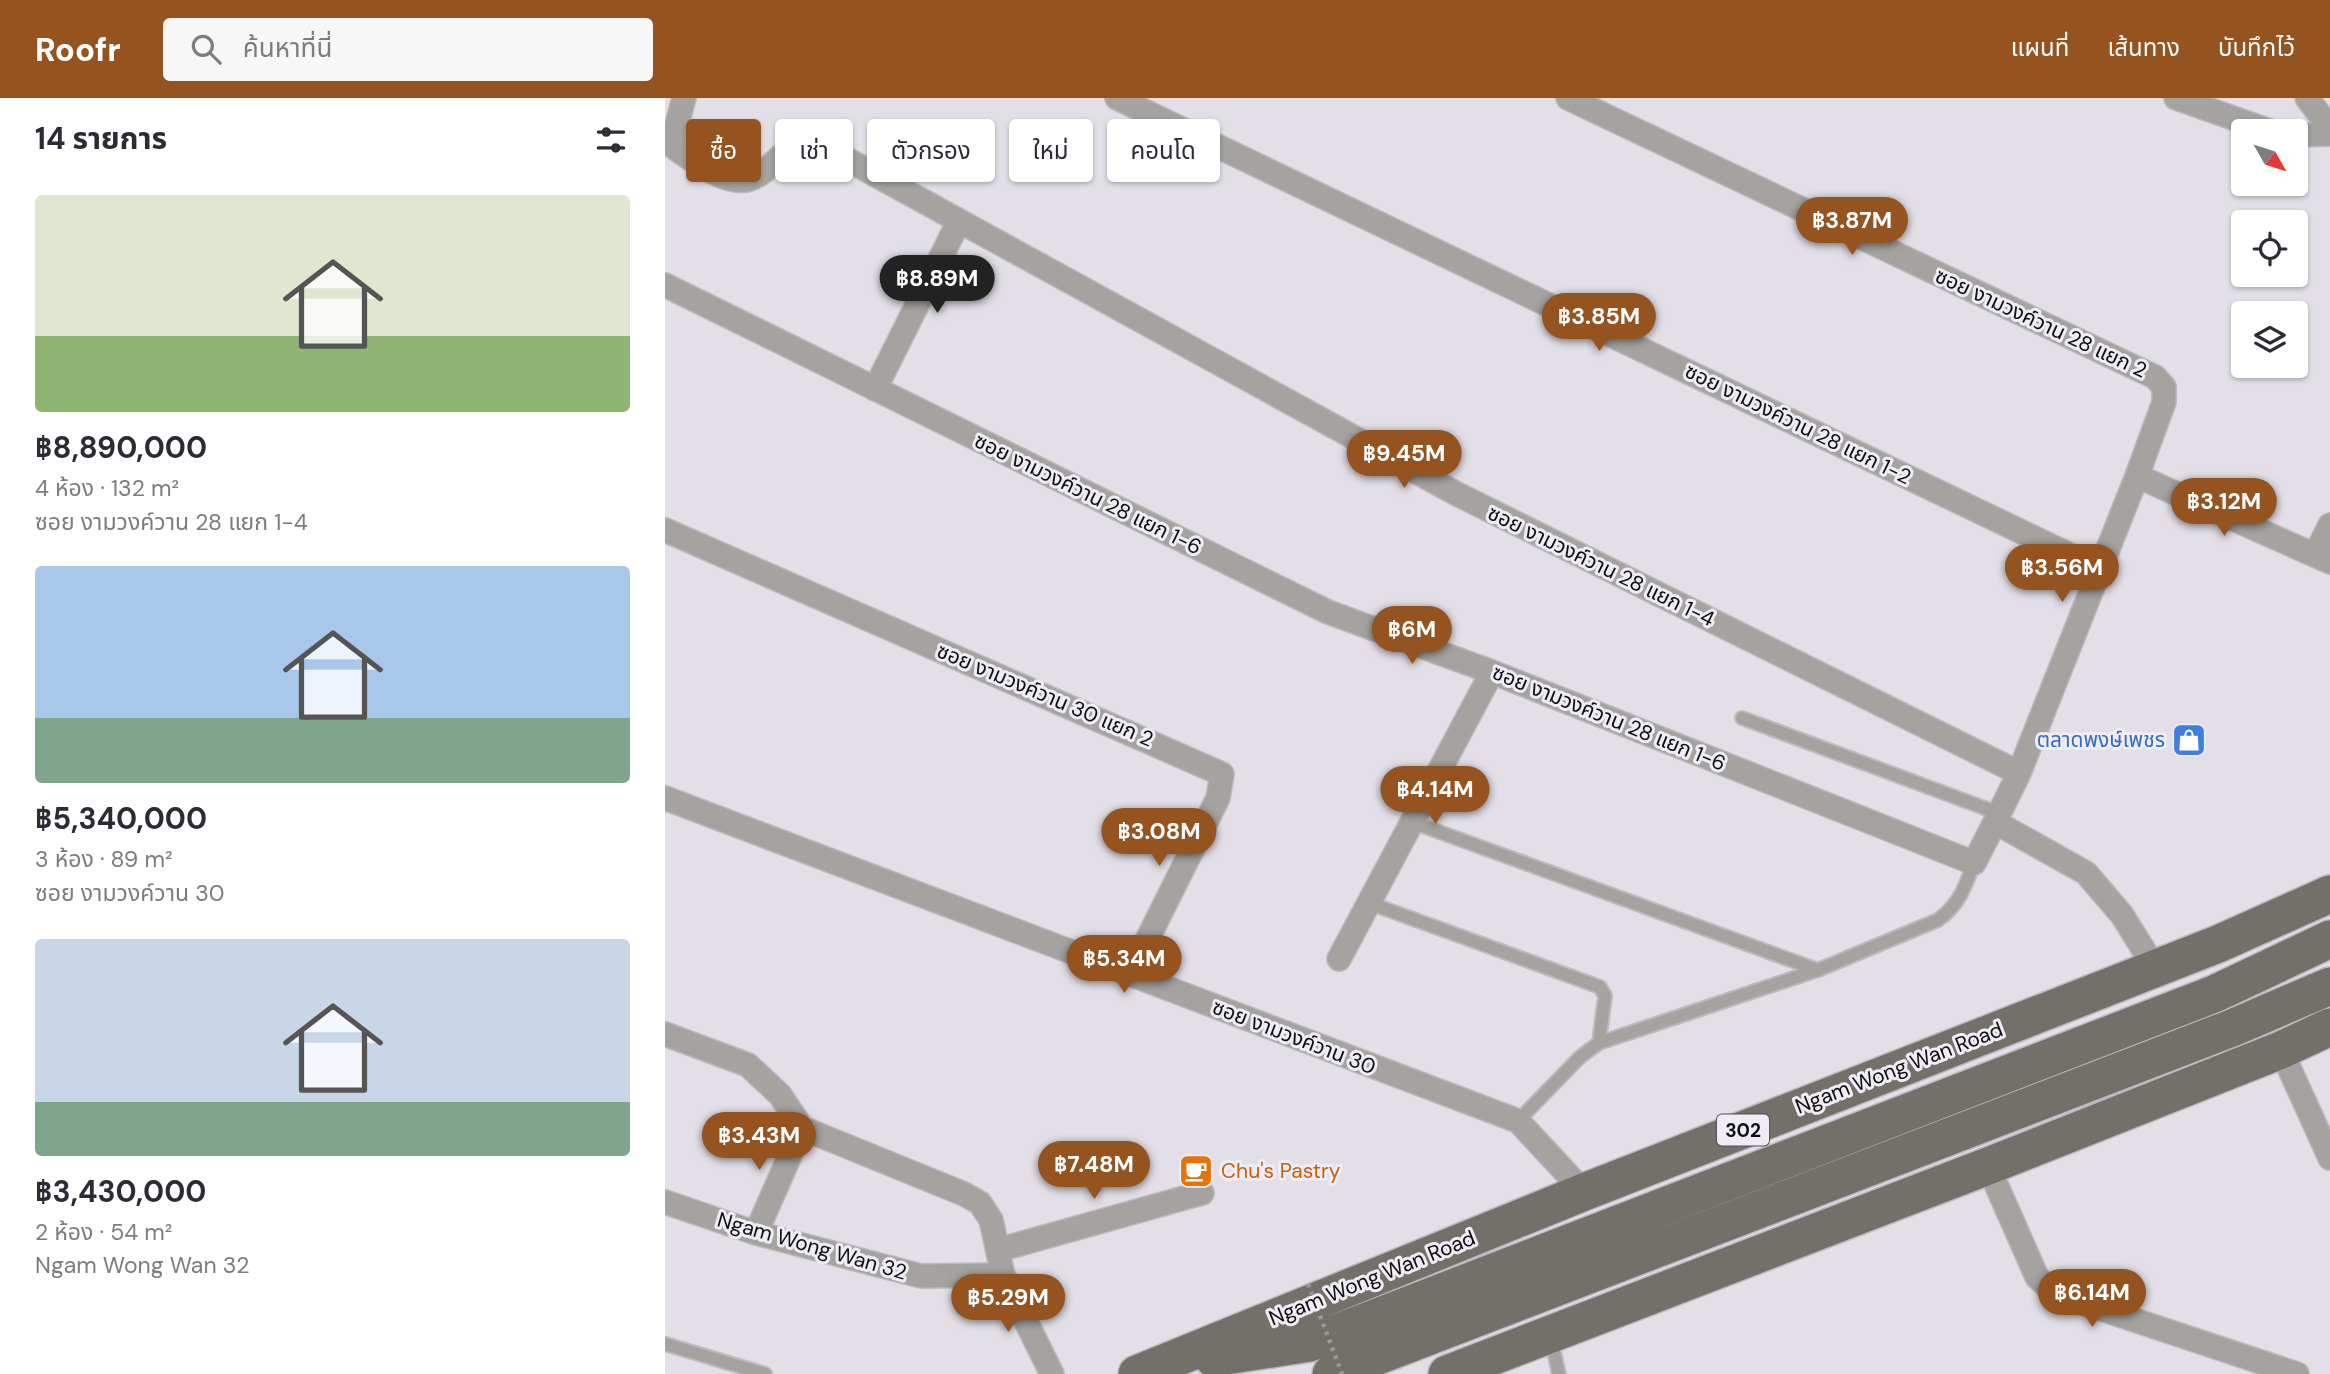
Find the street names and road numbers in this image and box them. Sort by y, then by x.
street label: ซอย งามวงค์วาน 28 แยก 2 [1931,262,2151,384]
street label: ซอย งามวงค์วาน 28 แยก 1-2 [1680,357,1916,491]
street label: ซอย งามวงค์วาน 28 แยก 1-6 [970,427,1206,561]
street label: ซอย งามวงค์วาน 28 แยก 1-4 [1483,499,1719,633]
street label: ซอย งามวงค์วาน 30 แยก 2 [932,637,1158,753]
street label: ซอย งามวงค์วาน 28 แยก 1-6 [1488,658,1730,778]
street label: ซอย งามวงค์วาน 30 [1208,993,1380,1081]
street label: Ngam Wong Wan Road [1791,1015,2007,1121]
road number: 302 [1717,1114,1769,1146]
street label: Ngam Wong Wan 32 [714,1206,910,1286]
street label: Ngam Wong Wan Road [1265,1224,1479,1332]

